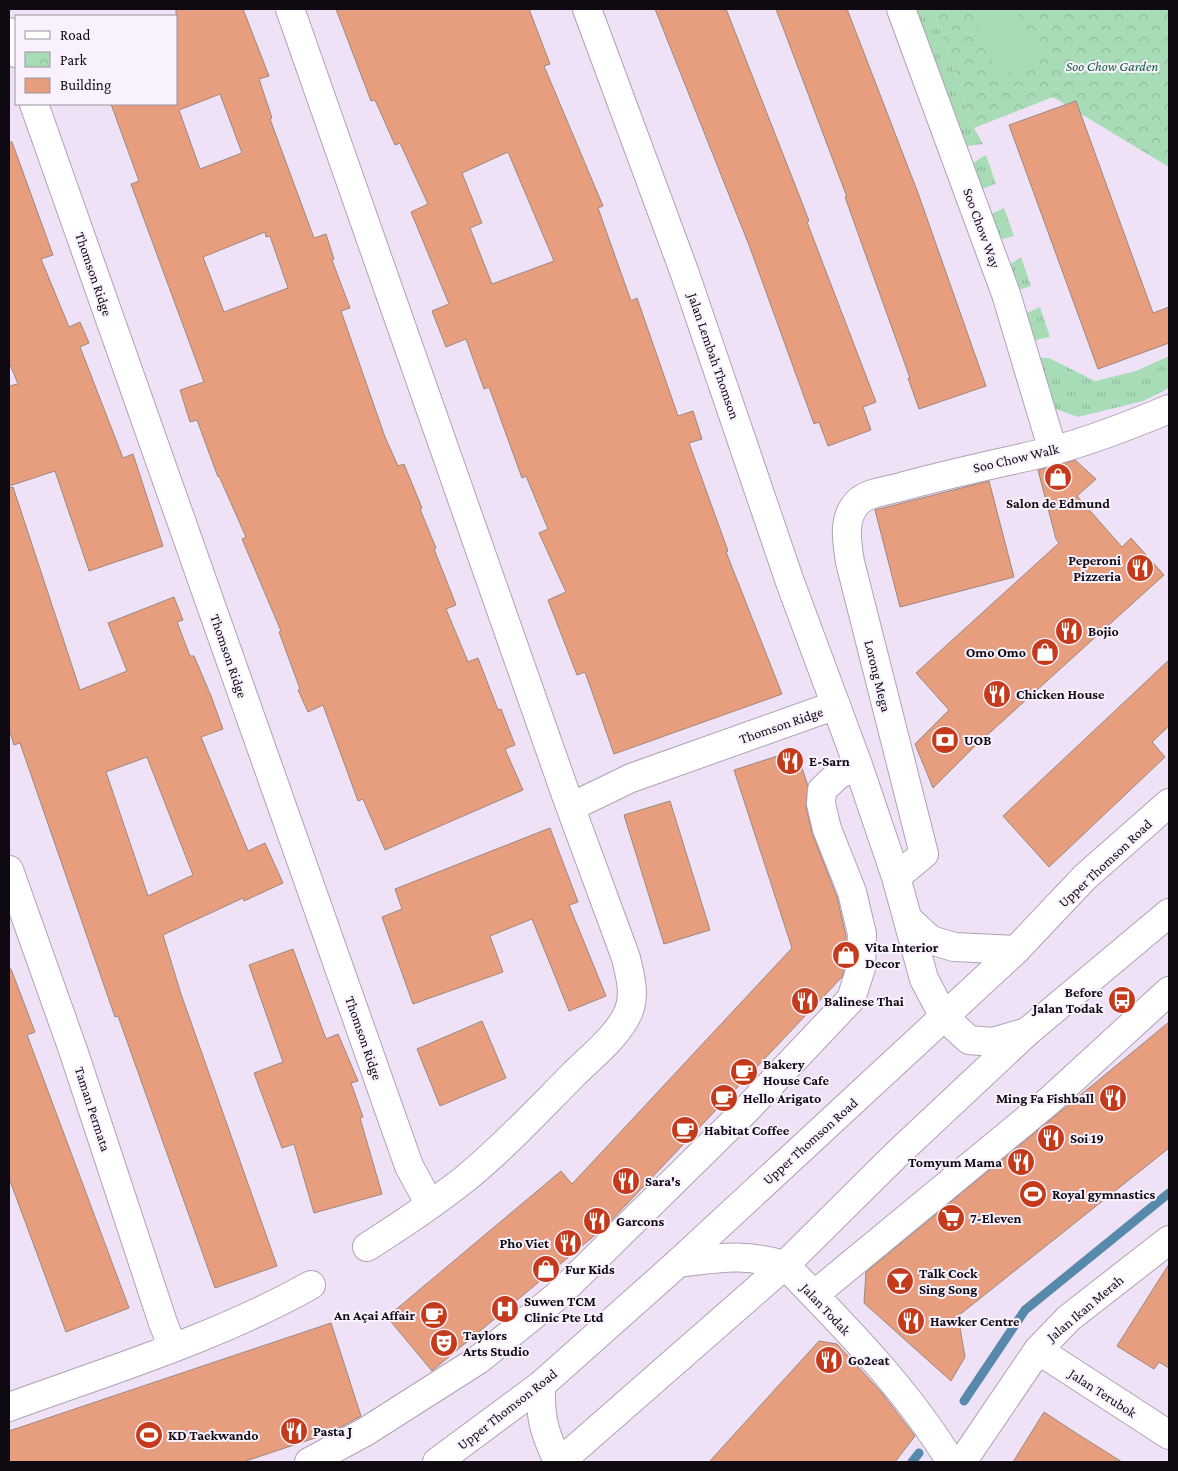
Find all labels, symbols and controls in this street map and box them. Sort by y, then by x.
legend [15,15,178,105]
text: Road [60,27,91,43]
text: Park [60,52,87,68]
park label: Soo Chow Garden [1066,58,1158,74]
text: Building [60,77,111,94]
street label: Soo Chow Way [960,186,1004,271]
street label: Thomson Ridge [72,230,116,318]
street label: Jalan Lembah Thomson [684,289,743,422]
street label: Soo Chow Walk [971,440,1061,476]
shop icon: Salon de Edmund [1043,462,1073,492]
place label: Salon de Edmund [1006,495,1110,511]
place label: Peperoni Pizzeria [1068,552,1121,584]
restaurant icon: Peperoni Pizzeria [1125,553,1155,583]
street label: Thomson Ridge [207,612,251,700]
restaurant icon: Bojio [1054,616,1084,646]
place label: Bojio [1088,623,1119,640]
shop icon: Omo Omo [1030,637,1060,667]
street label: Lorong Mega [861,638,895,714]
place label: Omo Omo [966,644,1026,660]
restaurant icon: Chicken House [982,679,1012,709]
place label: Chicken House [1016,686,1105,702]
street label: Thomson Ridge [737,703,825,747]
bank icon: UOB [930,725,960,755]
place label: UOB [964,732,991,748]
restaurant icon: E-Sarn [775,746,805,776]
place label: E-Sarn [809,753,850,769]
street label: Upper Thomson Road [1055,815,1155,910]
place label: Vita Interior Decor [864,939,939,971]
shop icon: Vita Interior Decor [831,940,861,970]
place label: Before Jalan Todak [1031,984,1103,1016]
bus stop icon: Before Jalan Todak [1107,985,1137,1015]
restaurant icon: Balinese Thai [790,986,820,1016]
place label: Balinese Thai [824,993,904,1009]
street label: Thomson Ridge [342,994,386,1082]
place label: Bakery House Cafe [763,1056,829,1088]
cafe icon: Bakery House Cafe [729,1057,759,1087]
street label: Taman Permata [72,1065,114,1154]
cafe icon: Hello Arigato [709,1083,739,1113]
restaurant icon: Ming Fa Fishball [1098,1083,1128,1113]
place label: Hello Arigato [743,1090,821,1106]
place label: Ming Fa Fishball [996,1090,1094,1106]
street label: Upper Thomson Road [759,1094,861,1188]
cafe icon: Habitat Coffee [670,1115,700,1145]
place label: Habitat Coffee [704,1122,790,1138]
restaurant icon: Soi 19 [1036,1123,1066,1153]
place label: Soi 19 [1070,1130,1104,1146]
restaurant icon: Tomyum Mama [1006,1147,1036,1177]
place label: Tomyum Mama [908,1154,1002,1170]
restaurant icon: Sara's [611,1166,641,1196]
place label: Sara's [645,1173,681,1189]
sports icon: Royal gymnastics [1018,1179,1048,1209]
place label: Royal gymnastics [1052,1186,1156,1202]
supermarket icon: 7-Eleven [936,1203,966,1233]
restaurant icon: Garcons [582,1206,612,1236]
place label: 7-Eleven [970,1210,1021,1226]
place label: Garcons [616,1213,665,1229]
restaurant icon: Pho Viet [553,1228,583,1258]
place label: Pho Viet [500,1235,550,1251]
shop icon: Fur Kids [531,1254,561,1284]
place label: Fur Kids [565,1261,615,1277]
place label: Talk Cock Sing Song [919,1265,978,1297]
bar icon: Talk Cock Sing Song [885,1266,915,1296]
street label: Jalan Ikan Merah [1042,1271,1127,1346]
street label: Jalan Todak [796,1278,854,1339]
place label: Suwen TCM Clinic Pte Ltd [524,1293,604,1325]
hospital icon: Suwen TCM Clinic Pte Ltd [490,1294,520,1324]
cafe icon: An Açai Affair [419,1300,449,1330]
restaurant icon: Hawker Centre [896,1306,926,1336]
place label: An Açai Affair [333,1307,415,1323]
place label: Hawker Centre [930,1313,1020,1329]
place label: Taylors Arts Studio [462,1327,529,1359]
theatre icon: Taylors Arts Studio [429,1328,459,1358]
restaurant icon: Go2eat [814,1345,844,1375]
place label: Go2eat [848,1352,891,1368]
street label: Jalan Terubok [1065,1364,1140,1421]
street label: Upper Thomson Road [454,1365,560,1453]
restaurant icon: Pasta J [279,1416,309,1446]
sports icon: KD Taekwando [134,1420,164,1450]
place label: Pasta J [313,1423,353,1439]
place label: KD Taekwando [168,1427,259,1443]

